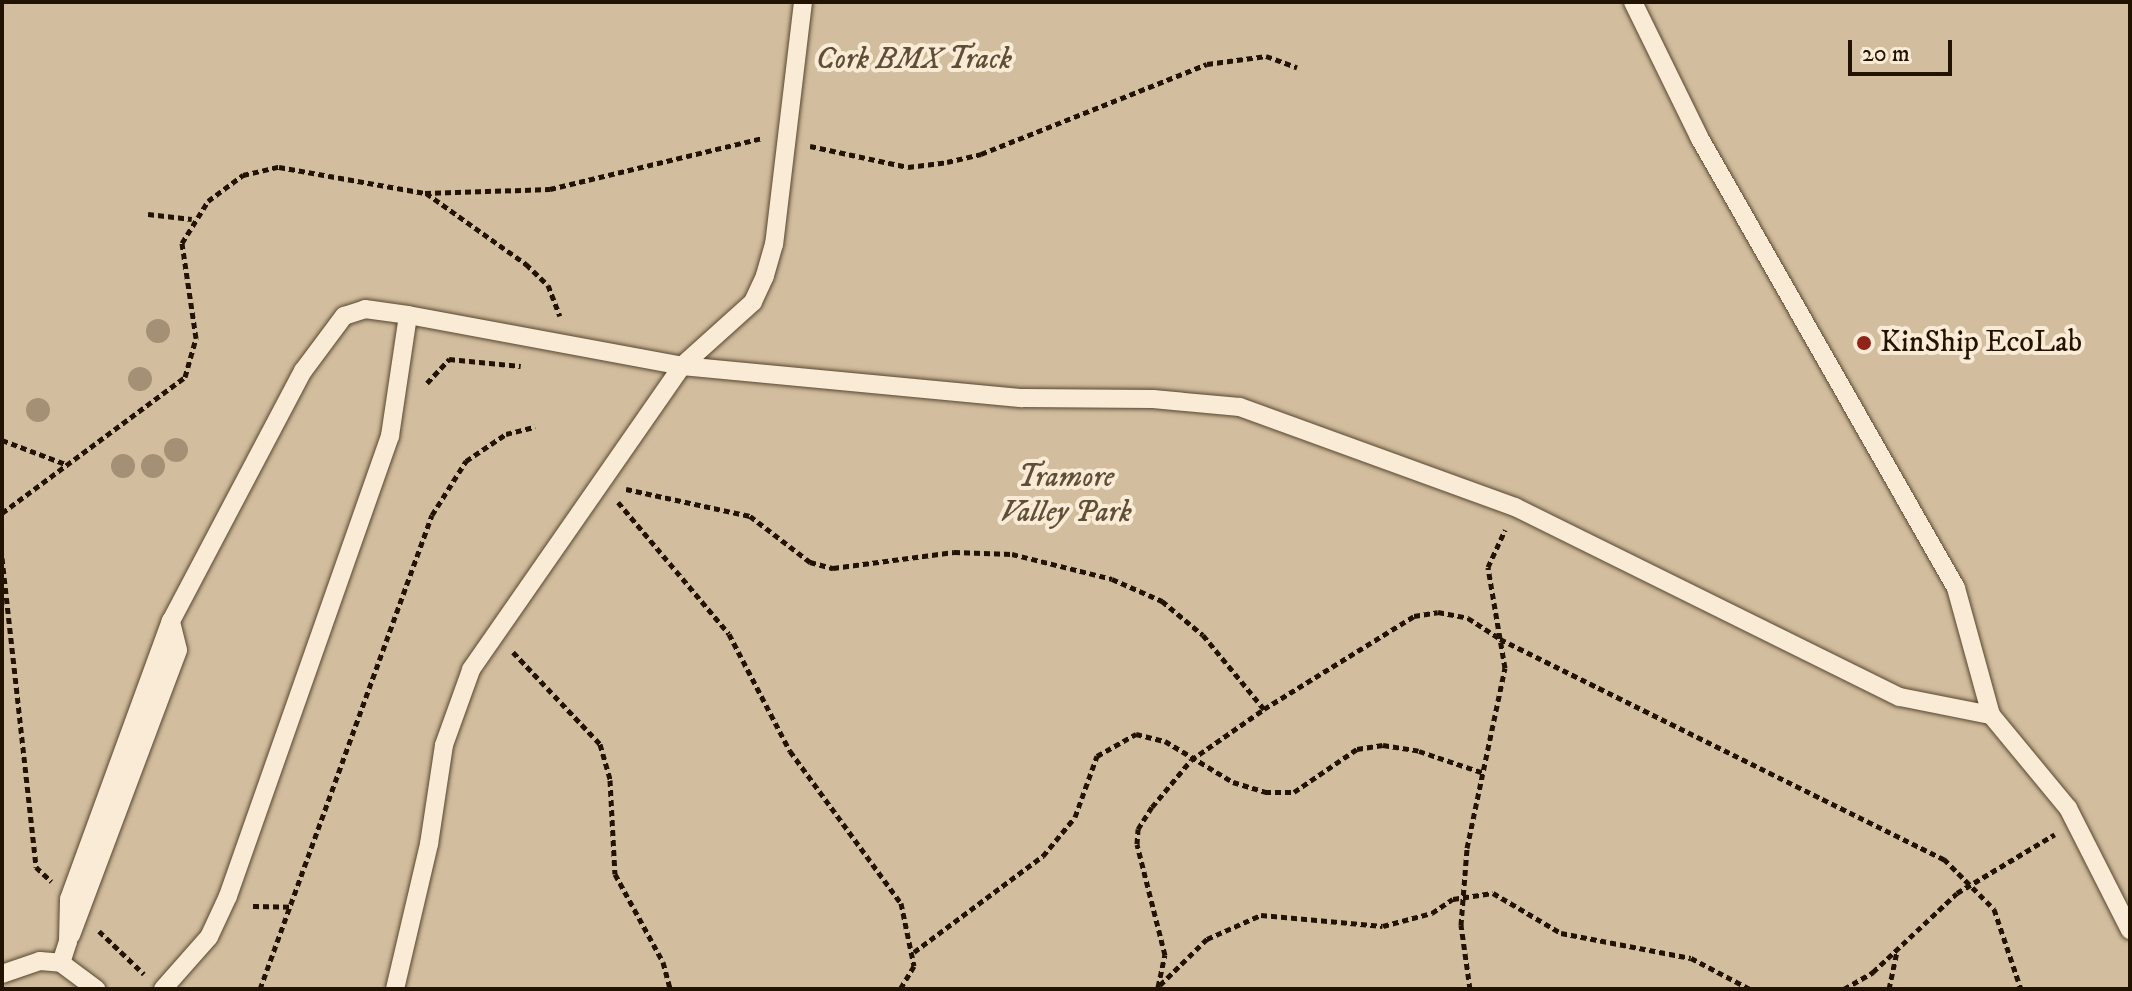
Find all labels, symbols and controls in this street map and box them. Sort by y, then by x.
scale bar [1852,24,1956,74]
text: 20 m [1862,39,1910,69]
park label: Cork BMX Track [816,42,1012,78]
place label: KinShip EcoLab [1880,325,2082,361]
marker: KinShip EcoLab [1855,334,1873,352]
park label: Tramore Valley Park [1000,460,1132,530]

